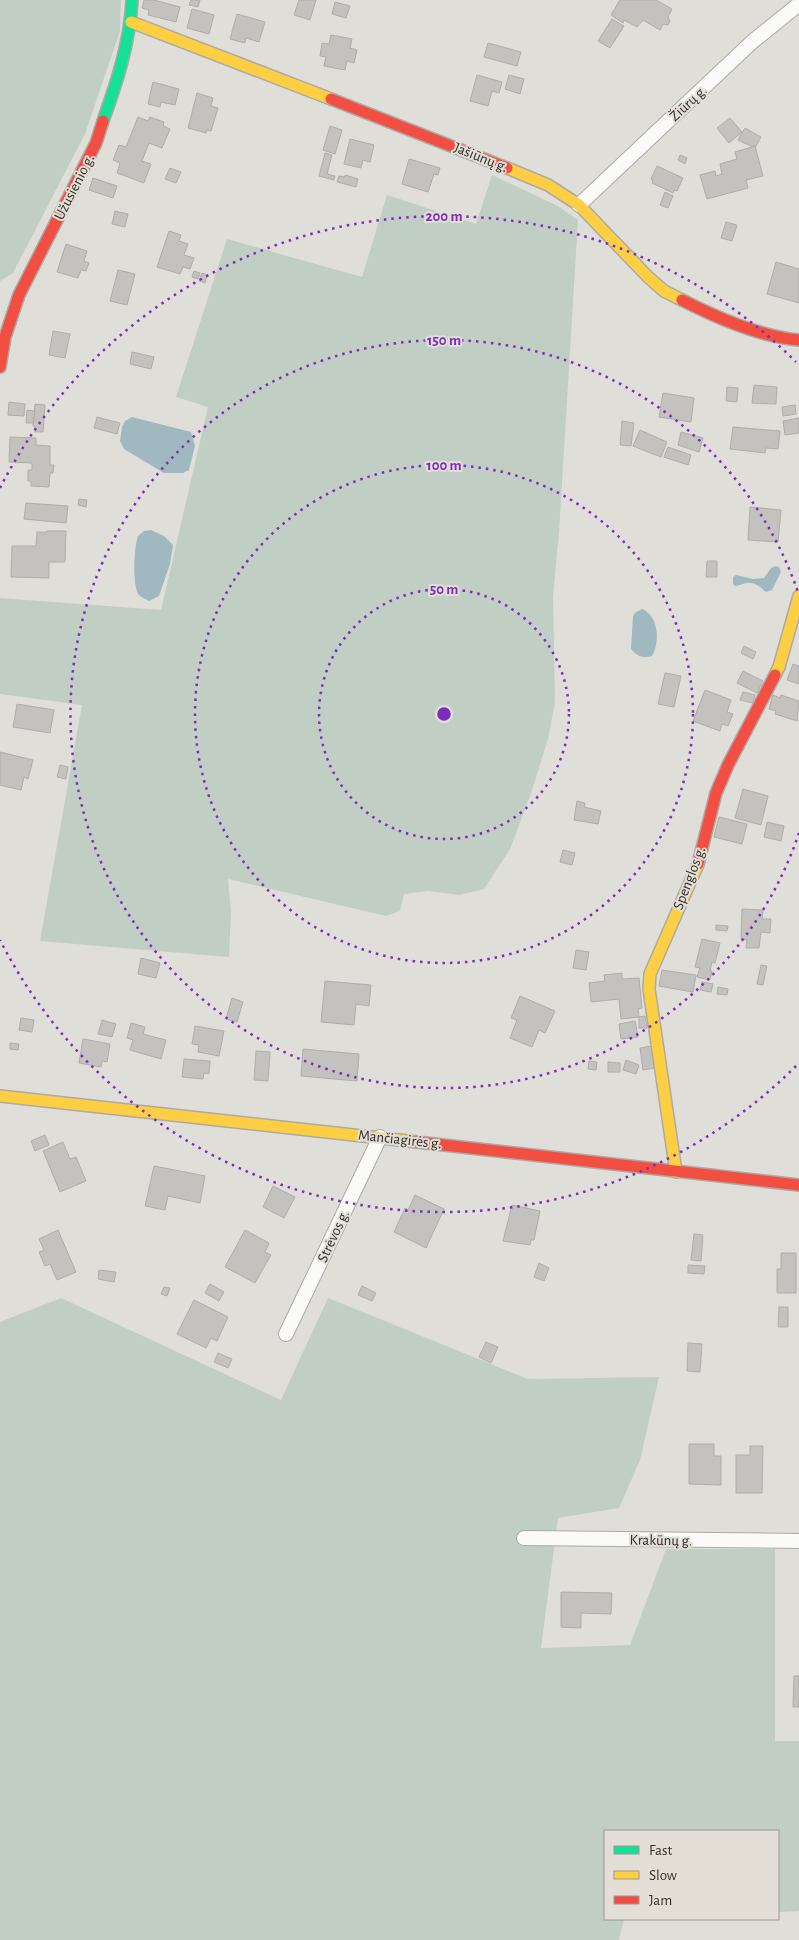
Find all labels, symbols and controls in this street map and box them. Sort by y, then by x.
street label: Žiūrų g. [666,82,710,124]
street label: Jašiūnų g. [452,140,510,175]
street label: Užusienio g. [52,152,97,222]
text: 200 m [425,209,463,224]
text: 150 m [427,333,461,348]
text: 100 m [426,458,462,473]
text: 50 m [430,582,458,597]
centre of rings [435,705,453,723]
street label: Spenglos g. [671,844,708,912]
street label: Mančiagirės g. [357,1128,443,1151]
street label: Strėvos g. [315,1208,352,1265]
street label: Krakūnų g. [630,1532,692,1549]
legend [604,1830,779,1920]
text: Fast [649,1843,673,1858]
text: Slow [649,1868,677,1883]
text: Jam [649,1893,672,1908]

